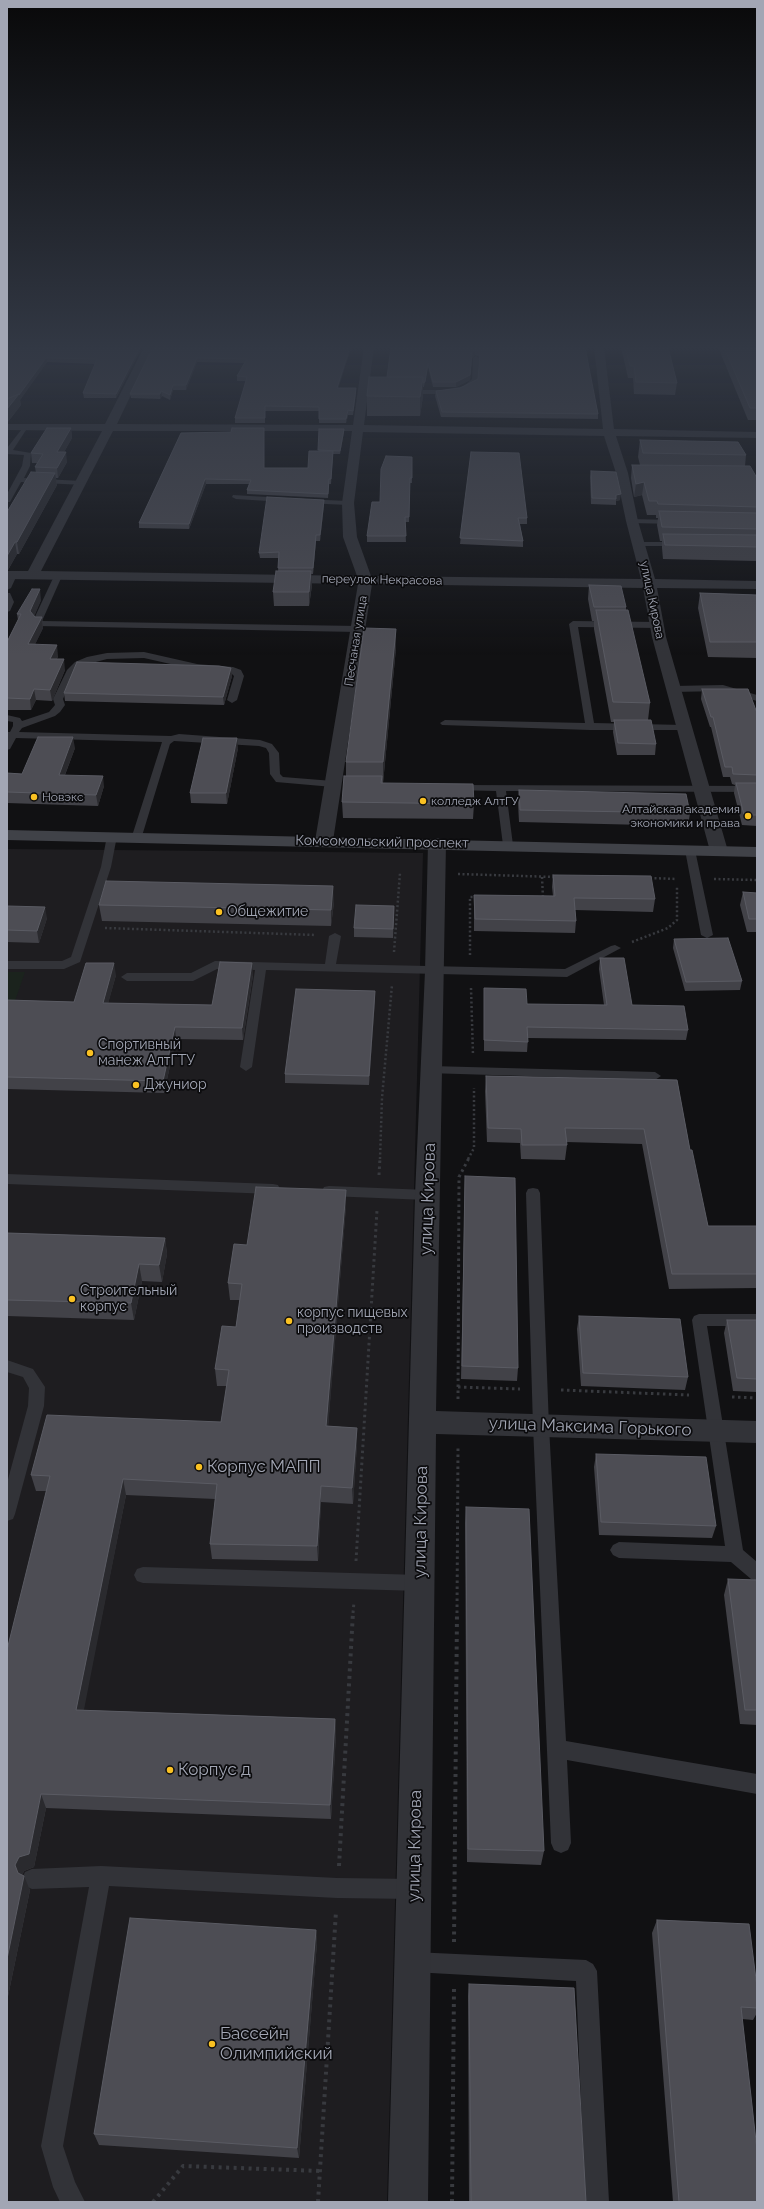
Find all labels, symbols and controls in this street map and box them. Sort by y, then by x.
street label: улица Кирова [637,560,667,640]
street label: переулок Некрасова [322,572,442,588]
street label: Песчаная улица [342,595,370,687]
place label: Новэкс [42,790,84,804]
marker: Новэкс [29,792,39,802]
place label: колледж АлтГУ [431,794,518,808]
marker: колледж АлтГУ [418,796,428,806]
place label: Алтайская академия экономики и права [622,802,740,830]
marker: Алтайская академия экономики и права [743,811,753,821]
street label: Комсомольский проспект [295,832,469,852]
place label: Общежитие [227,904,308,920]
marker: Общежитие [214,907,224,917]
place label: Спортивный манеж АлтГТУ [98,1037,195,1070]
marker: Спортивный манеж АлтГТУ [85,1048,95,1058]
place label: Джуниор [144,1077,207,1093]
marker: Джуниор [131,1080,141,1090]
street label: улица Кирова [416,1143,440,1255]
place label: Строительный корпус [80,1283,177,1316]
marker: Строительный корпус [67,1294,77,1304]
place label: корпус пищевых производств [297,1305,407,1338]
marker: корпус пищевых производств [284,1316,294,1326]
street label: улица Максима Горького [488,1413,692,1441]
place label: Корпус МАПП [207,1457,321,1477]
marker: Корпус МАПП [194,1462,204,1472]
street label: улица Кирова [410,1466,432,1578]
place label: Корпус д [178,1760,251,1780]
marker: Корпус д [165,1765,175,1775]
street label: улица Кирова [404,1790,426,1902]
place label: Бассейн Олимпийский [220,2024,333,2064]
marker: Бассейн Олимпийский [207,2039,217,2049]

